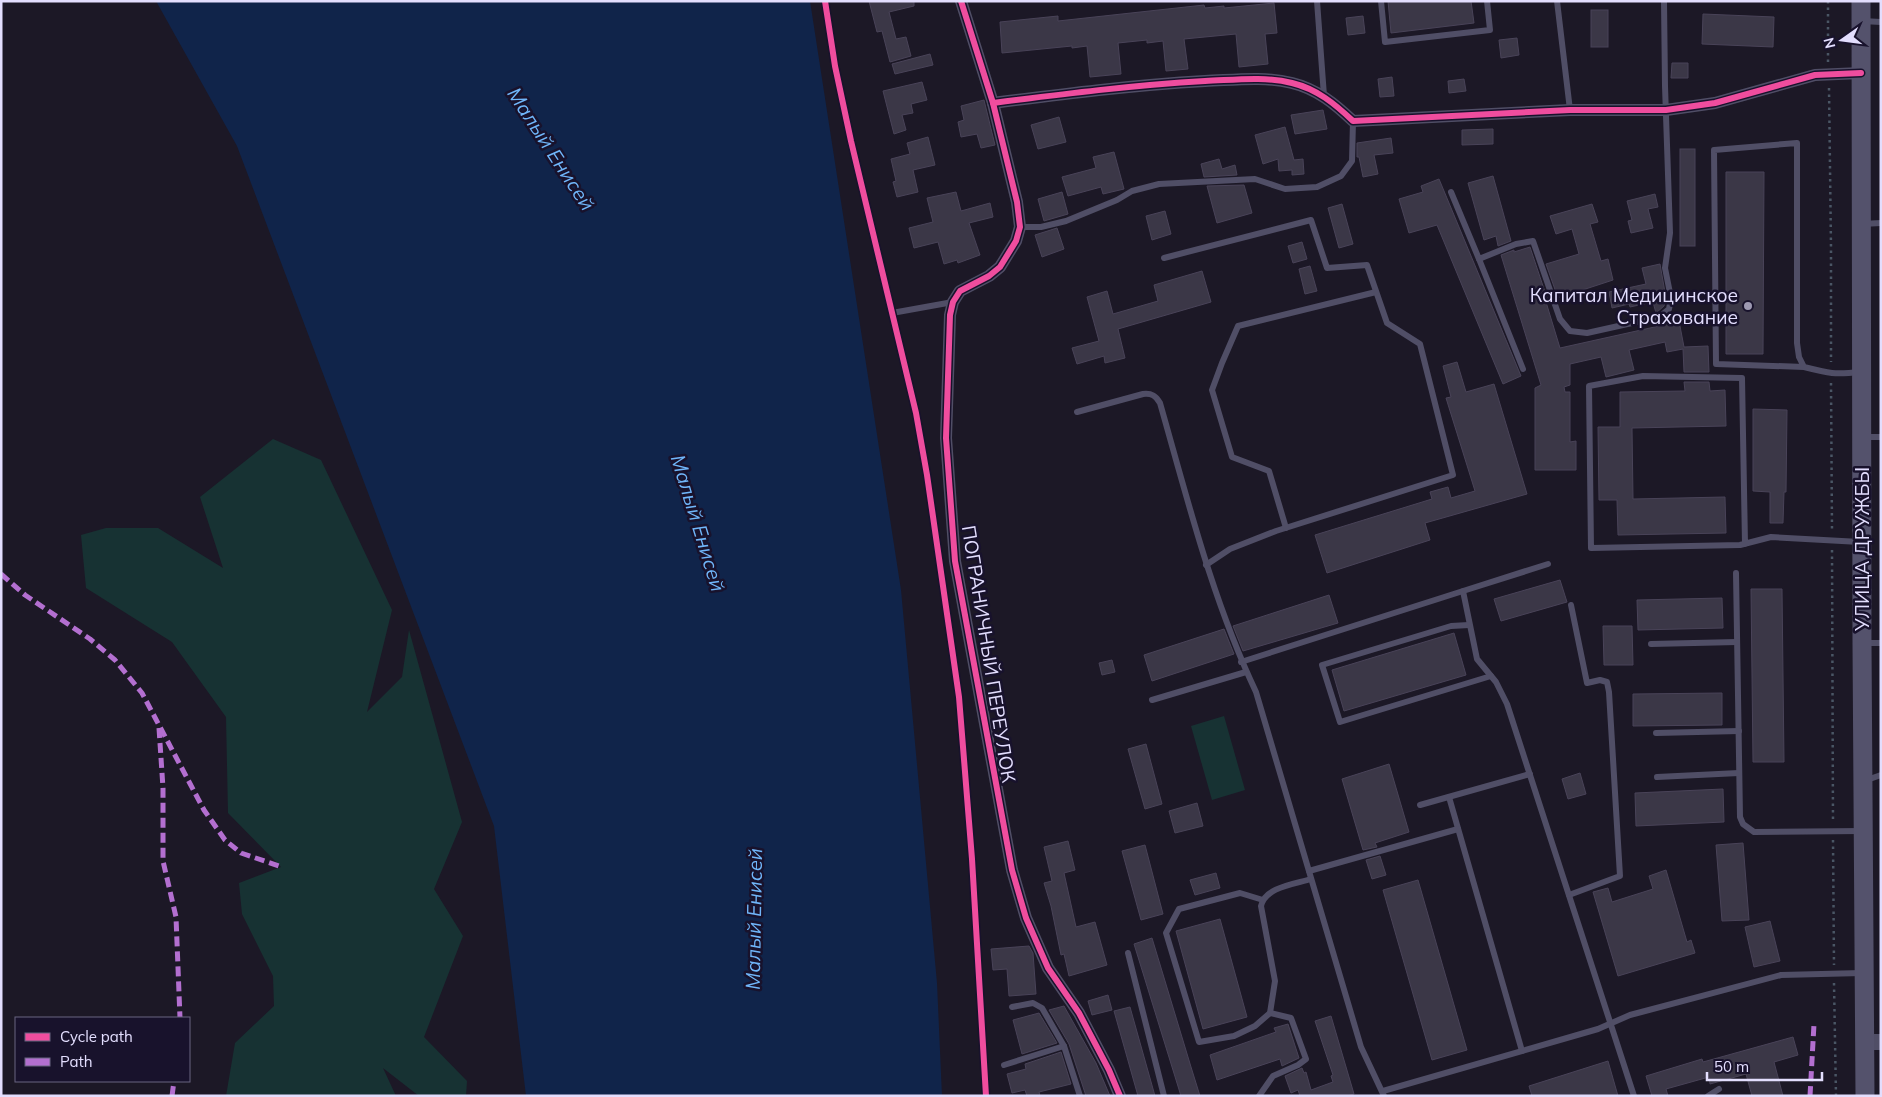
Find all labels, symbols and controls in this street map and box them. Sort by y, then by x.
north arrow [1817,15,1867,65]
text: N [1819,36,1839,50]
water label: Малый Енисей [502,82,601,215]
place label: Капитал Медицинское Страхование [1530,283,1738,329]
marker: Капитал Медицинское Страхование [1742,300,1754,312]
water label: Малый Енисей [666,451,731,594]
street label: УЛИЦА ДРУЖБЫ [1850,467,1874,632]
street label: ПОГРАНИЧНЫЙ ПЕРЕУЛОК [957,524,1021,785]
water label: Малый Енисей [740,848,767,990]
legend [15,1017,190,1082]
text: Cycle path [60,1027,133,1046]
scale bar [1707,1050,1822,1082]
text: Path [60,1052,92,1071]
text: 50 m [1714,1057,1749,1076]

